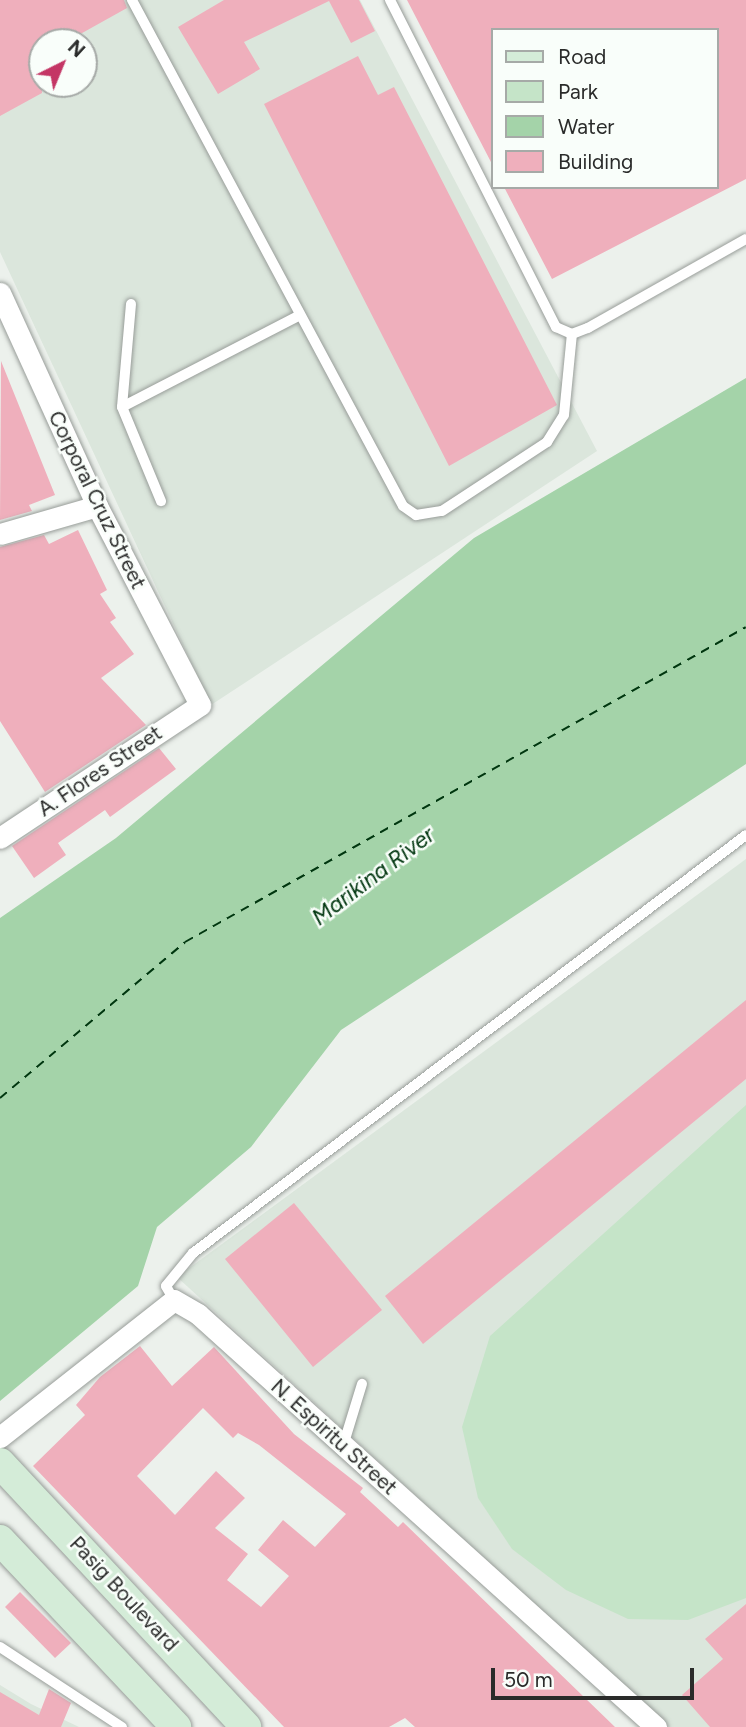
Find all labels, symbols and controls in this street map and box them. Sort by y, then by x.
north arrow [28,28,98,98]
legend [490,28,718,189]
text: N [63,35,90,62]
text: Road [558,44,606,69]
text: Park [558,79,598,104]
text: Water [558,114,614,139]
text: Building [558,149,633,174]
street label: Corporal Cruz Street [43,407,151,593]
street label: A. Flores Street [33,720,167,822]
water label: Marikina River [306,821,440,931]
street label: N. Espiritu Street [266,1374,402,1500]
street label: Pasig Boulevard [64,1531,184,1657]
scale bar [494,1654,697,1698]
text: 50 m [504,1667,553,1692]

